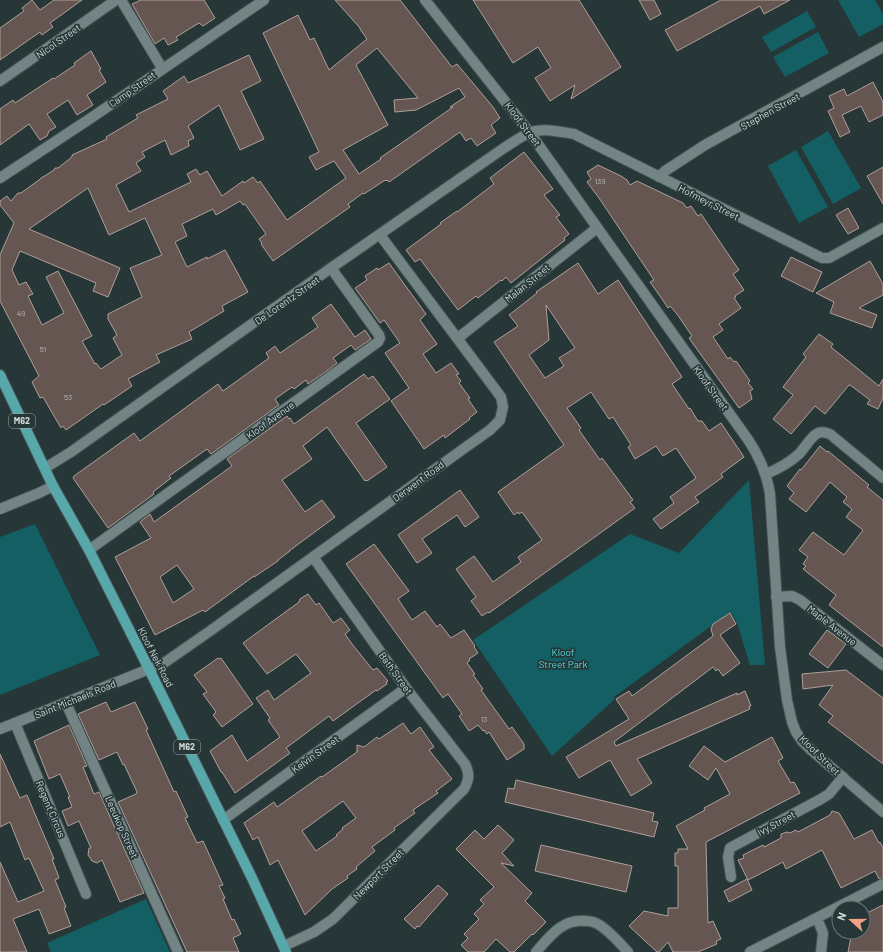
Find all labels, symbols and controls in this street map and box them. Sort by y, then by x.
street label: Nicol Street [33,21,83,61]
street label: Camp Street [106,68,158,109]
street label: Stephen Street [738,90,802,132]
street label: Kloof Street [503,100,544,149]
house number: 139 [594,176,606,186]
street label: Hofmeyr Street [677,182,742,223]
street label: Malan Street [502,261,552,305]
street label: De Lorentz Street [252,273,322,327]
house number: 49 [17,308,25,318]
house number: 51 [40,344,47,354]
street label: Kloof Street [691,363,731,413]
house number: 53 [64,392,72,402]
street label: Kloof Avenue [244,399,296,441]
road number: M62 [9,414,35,428]
street label: Derwent Road [390,458,446,504]
street label: Maple Avenue [805,602,859,648]
street label: Kloof Nek Road [136,625,176,689]
park label: Kloof Street Park [539,646,587,670]
street label: Bath Street [377,649,416,697]
street label: Saint Michaels Road [33,677,117,721]
house number: 13 [481,714,487,724]
street label: Kelvin Street [289,733,341,775]
street label: Kloof Street [797,733,843,778]
road number: M62 [174,740,200,754]
street label: Regent Circus [34,779,68,839]
street label: Leeukop Street [103,794,141,860]
street label: Ivy Street [755,808,797,838]
street label: Newport Street [350,846,406,902]
north arrow [831,900,871,940]
text: N [834,910,849,922]

